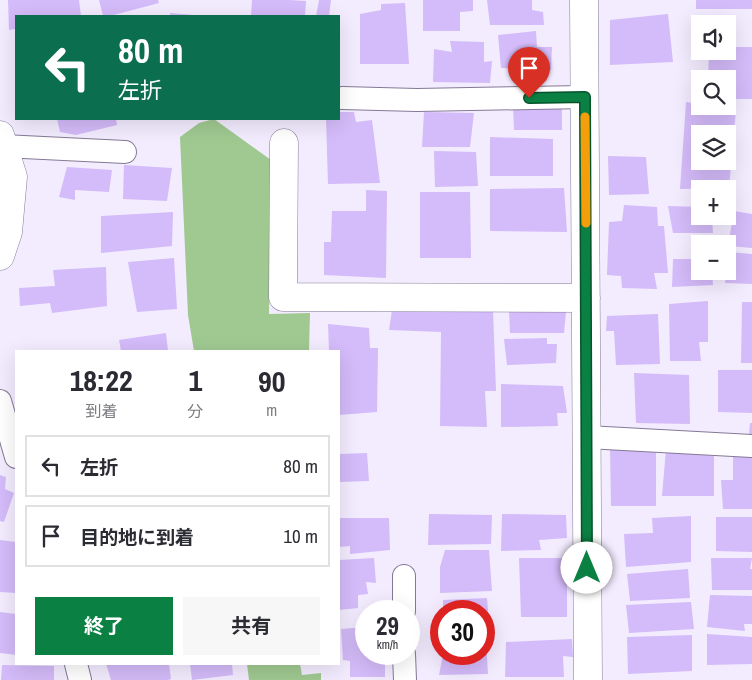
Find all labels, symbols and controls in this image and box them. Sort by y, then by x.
map controls [691,15,736,280]
button: sound [691,15,736,60]
text: 80 m [118,27,183,74]
icon: left [35,35,100,100]
pin [508,47,550,98]
icon: arrive [515,54,543,82]
button: search [691,70,736,115]
text: 左折 [118,75,162,105]
button: layers [691,125,736,170]
button: + [691,180,736,225]
button: − [691,235,736,280]
text: 18:22 [70,360,133,400]
text: 1 [188,360,202,400]
text: 90 [258,361,285,401]
text: m [266,399,277,421]
text: 到着 [85,400,117,422]
text: 分 [187,400,203,422]
icon: left [37,452,65,480]
text: 80 m [283,453,318,479]
text: 左折 [80,454,118,480]
icon: arrive [37,522,65,550]
text: 10 m [283,523,318,549]
text: 目的地に到着 [80,524,194,550]
position arrow [560,541,612,593]
button: 終了 [35,597,173,655]
button: 共有 [183,597,320,655]
speed limit sign: 30 [430,600,495,665]
text: 29 [376,609,399,643]
text: km/h [377,637,398,653]

